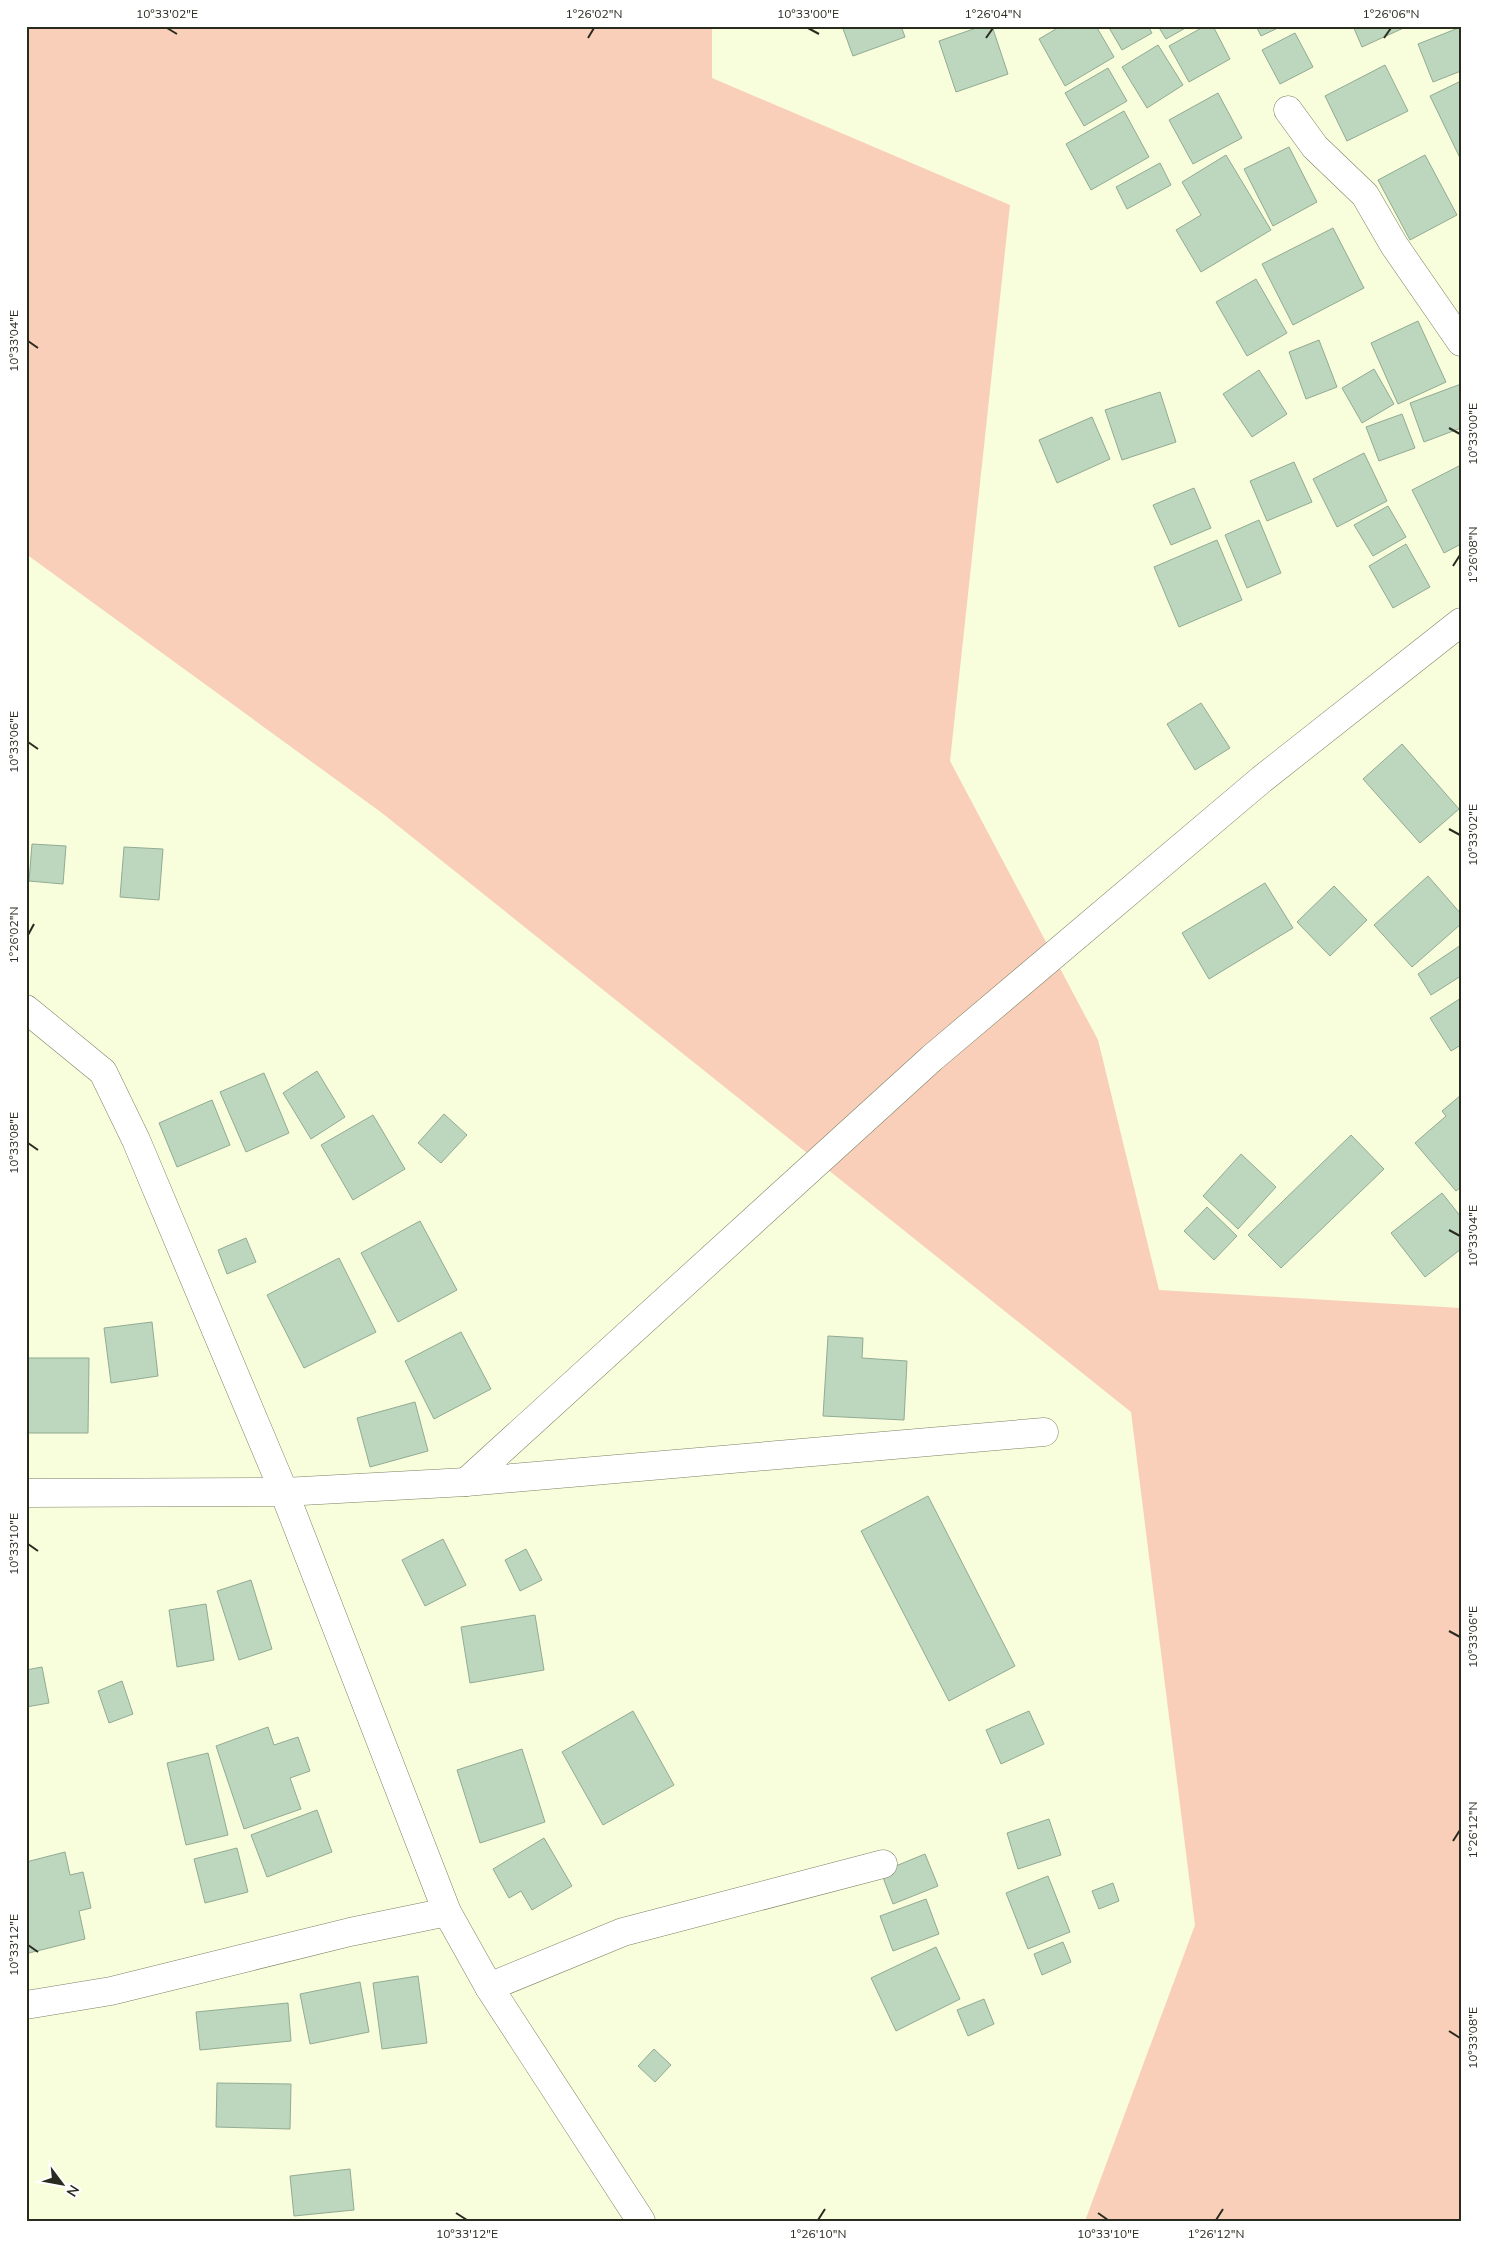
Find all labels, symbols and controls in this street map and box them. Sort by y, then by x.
text: 10°33'02"E [136,6,198,21]
text: 1°26'02"N [566,6,622,21]
text: 10°33'00"E [777,6,839,21]
text: 1°26'04"N [965,6,1021,21]
text: 1°26'06"N [1363,6,1419,21]
text: 10°33'04"E [6,310,21,372]
text: 10°33'00"E [1465,403,1480,465]
text: 1°26'08"N [1465,527,1480,583]
text: 10°33'06"E [6,711,21,773]
text: 10°33'02"E [1465,804,1480,866]
text: 1°26'02"N [6,907,21,963]
text: 10°33'08"E [6,1112,21,1174]
text: 10°33'04"E [1465,1205,1480,1267]
text: 10°33'10"E [6,1513,21,1575]
text: 10°33'06"E [1465,1606,1480,1668]
text: 1°26'12"N [1465,1802,1480,1858]
text: 10°33'12"E [6,1914,21,1976]
text: 10°33'08"E [1465,2007,1480,2069]
north arrow [38,2160,88,2210]
text: N [63,2182,83,2200]
text: 10°33'12"E [436,2226,498,2241]
text: 1°26'10"N [790,2226,846,2241]
text: 10°33'10"E [1077,2226,1139,2241]
text: 1°26'12"N [1188,2226,1244,2241]

